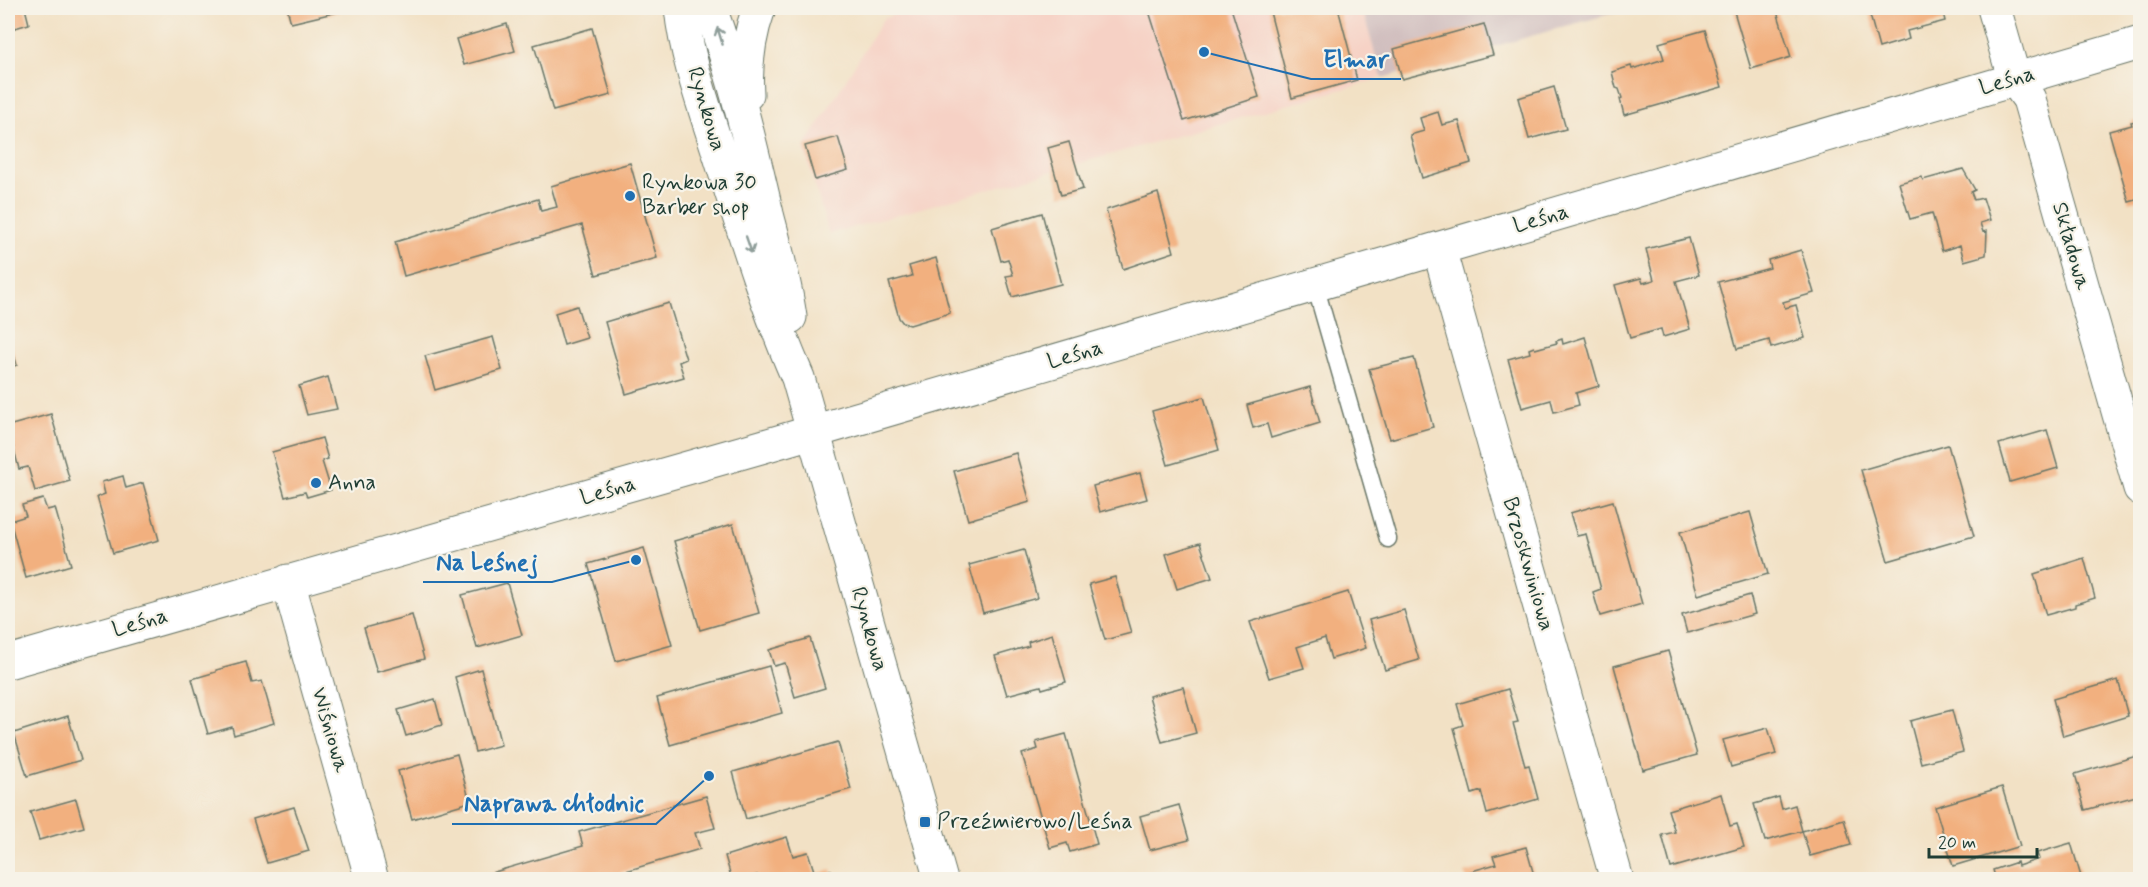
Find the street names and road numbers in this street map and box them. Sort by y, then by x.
street label: Leśna [1976,60,2038,102]
street label: Rynkowa [680,64,732,154]
street label: Leśna [1510,198,1572,240]
street label: Składowa [2045,199,2097,294]
street label: Leśna [1044,334,1106,376]
street label: Leśna [577,470,639,512]
street label: Brzoskwiniowa [1496,494,1560,634]
street label: Rynkowa [844,584,894,674]
street label: Leśna [109,602,171,644]
street label: Wiśniowa [305,684,356,777]

